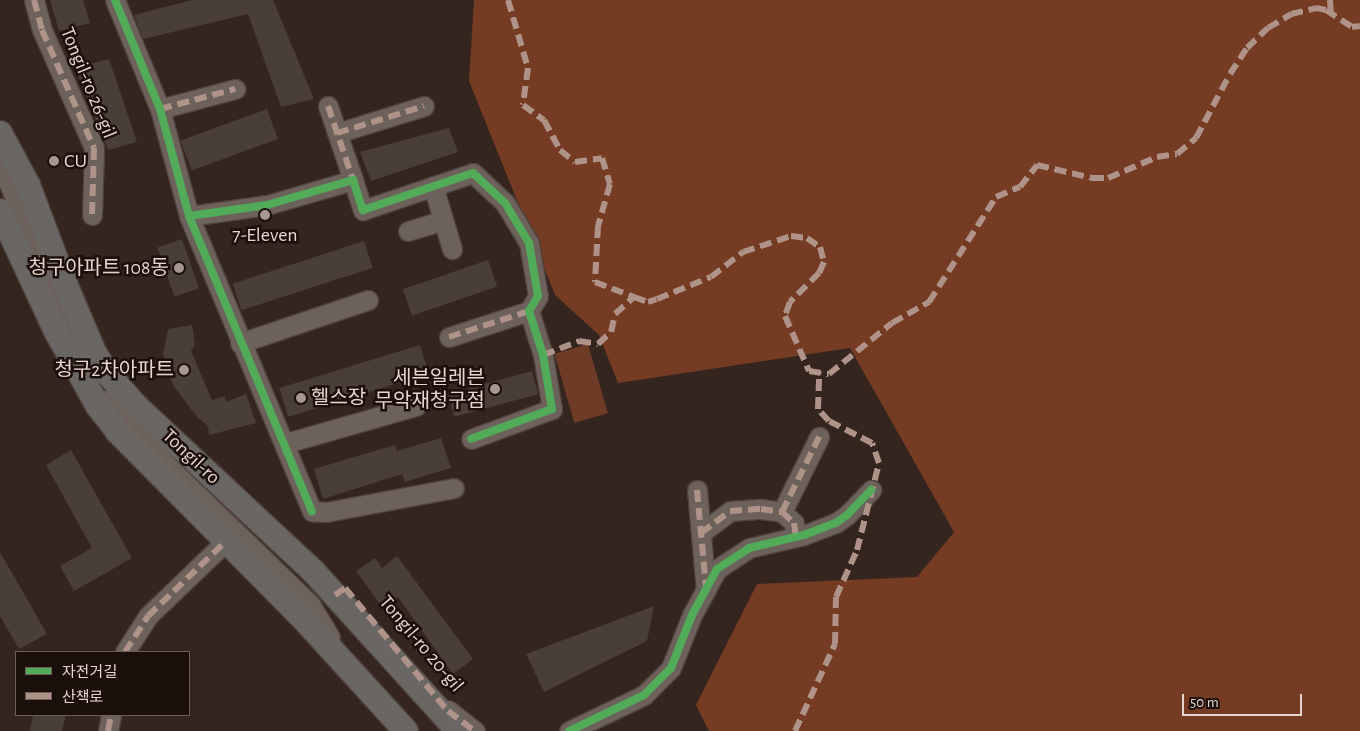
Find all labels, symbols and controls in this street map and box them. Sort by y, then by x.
street label: Tongil-ro 26-gil [55,24,121,142]
place label: CU [64,149,87,173]
marker: CU [48,155,60,167]
marker: 7-Eleven [259,209,271,221]
place label: 7-Eleven [232,223,298,247]
place label: 청구아파트 108동 [28,256,169,280]
marker: 청구아파트 108동 [173,262,185,274]
place label: 청구2차아파트 [55,358,174,382]
marker: 청구2차아파트 [178,364,190,376]
place label: 세븐일레븐 무악재청구점 [375,366,485,413]
marker: 세븐일레븐 무악재청구점 [489,383,501,395]
place label: 헬스장 [311,386,366,410]
marker: 헬스장 [295,392,307,404]
street label: Tongil-ro [157,424,225,490]
street label: Tongil-ro 20-gil [374,591,468,697]
legend [15,651,190,716]
text: 자전거길 [62,665,117,680]
scale bar [1185,684,1305,716]
text: 산책로 [62,690,103,705]
text: 50 m [1190,695,1219,710]

